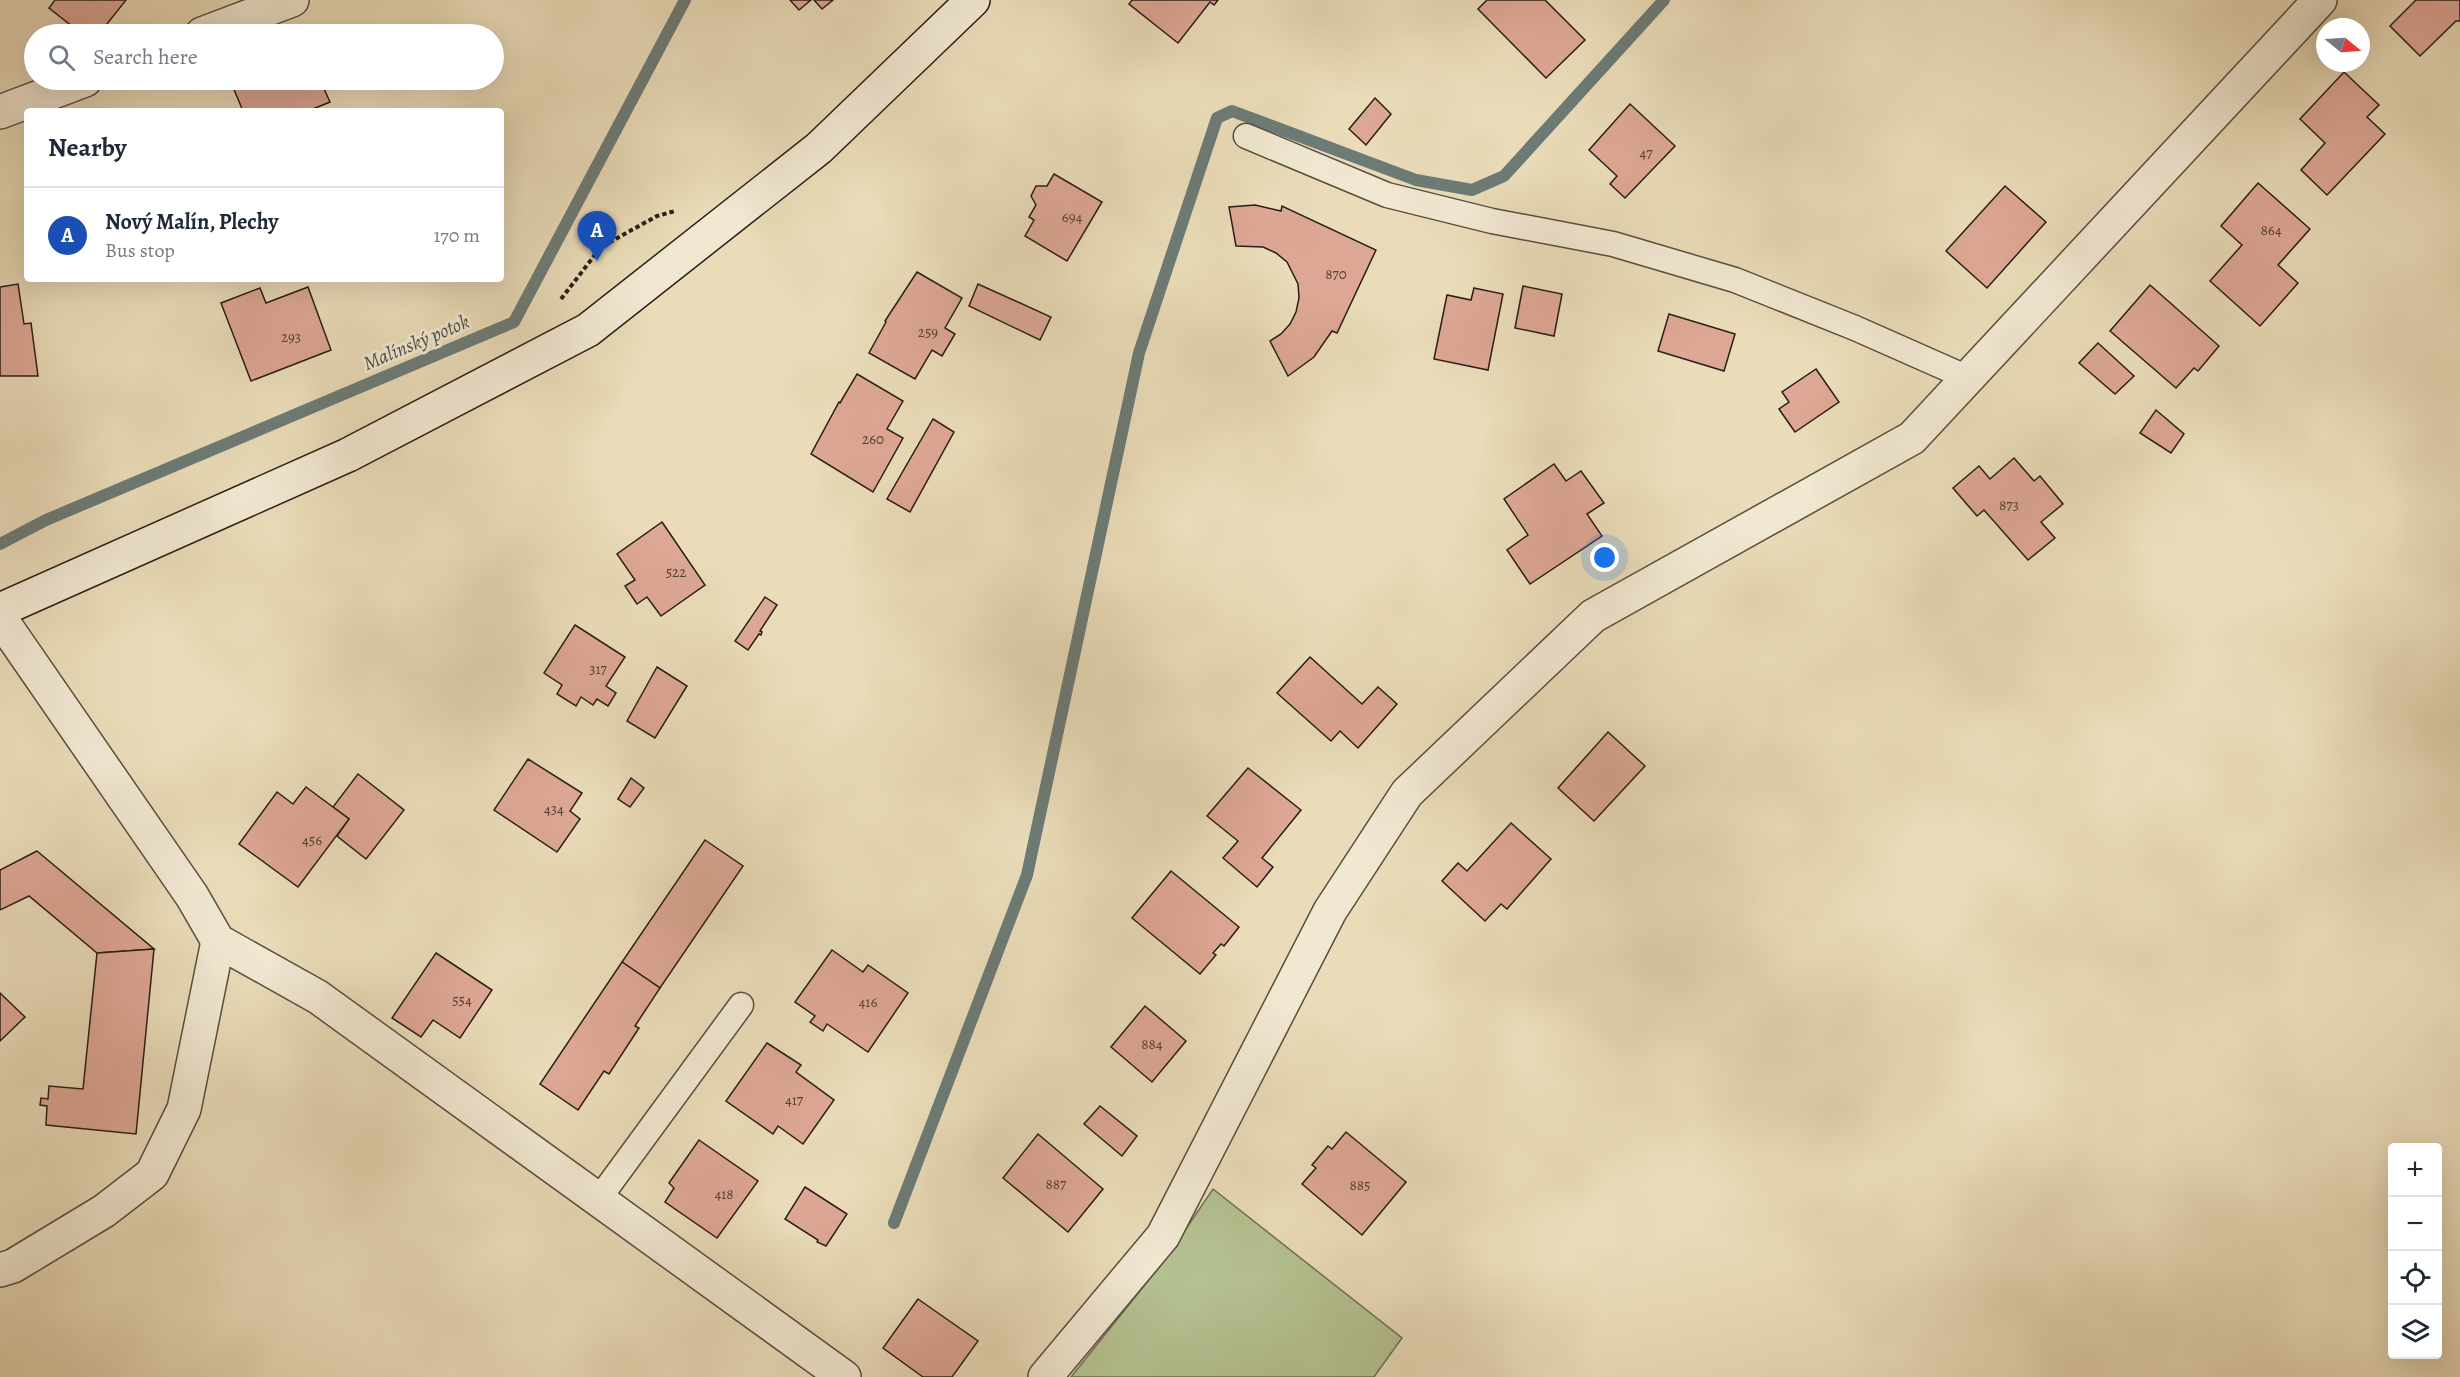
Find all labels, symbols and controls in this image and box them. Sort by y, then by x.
north arrow [2316,18,2370,72]
search box [24,24,504,90]
icon: search [45,41,78,74]
text: Search here [93,42,198,72]
text: Nearby [48,130,127,165]
house number: 47 [1639,143,1653,163]
text: Nový Malín, Plechy [105,207,279,237]
house number: 694 [1062,207,1082,227]
pin: A [578,212,616,261]
house number: 864 [2260,220,2282,240]
text: A [61,222,74,249]
text: 170 m [434,222,480,249]
text: Bus stop [105,237,175,264]
house number: 870 [1325,264,1347,284]
water label: Malínský potok [359,308,474,377]
house number: 259 [918,322,938,342]
house number: 293 [281,327,301,347]
house number: 260 [862,429,884,449]
house number: 873 [1999,495,2019,515]
your location [1590,543,1619,572]
house number: 522 [666,562,686,582]
house number: 317 [589,659,608,679]
house number: 434 [544,799,564,819]
house number: 456 [302,830,322,850]
house number: 554 [452,990,472,1010]
house number: 416 [859,992,877,1012]
house number: 884 [1141,1034,1163,1054]
house number: 417 [785,1090,804,1110]
map controls [2388,1143,2442,1359]
button: + [2388,1143,2442,1197]
house number: 887 [1046,1174,1067,1194]
house number: 885 [1349,1175,1371,1195]
house number: 418 [714,1184,734,1204]
button: − [2388,1197,2442,1251]
button: locate [2388,1251,2442,1305]
button: layers [2388,1305,2442,1359]

